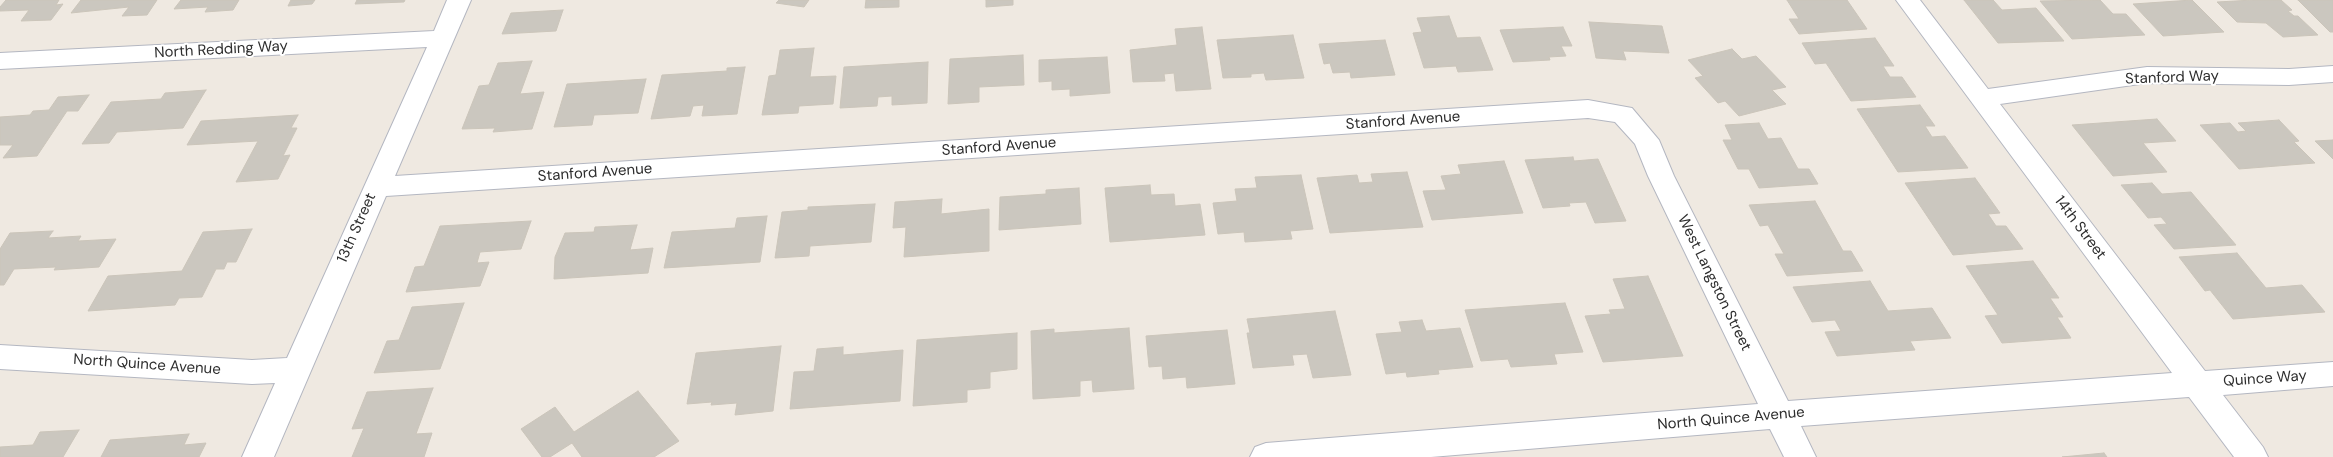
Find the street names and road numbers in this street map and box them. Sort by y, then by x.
street label: North Redding Way [154,38,288,62]
street label: Stanford Way [2125,67,2219,89]
street label: Stanford Avenue [1345,108,1461,134]
street label: Stanford Avenue [941,134,1057,160]
street label: Stanford Avenue [537,160,653,186]
street label: 13th Street [334,190,380,266]
street label: 14th Street [2050,193,2110,263]
street label: West Langston Street [1673,212,1755,354]
street label: North Quince Avenue [73,351,221,379]
street label: Quince Way [2223,367,2307,391]
street label: North Quince Avenue [1657,404,1805,434]

